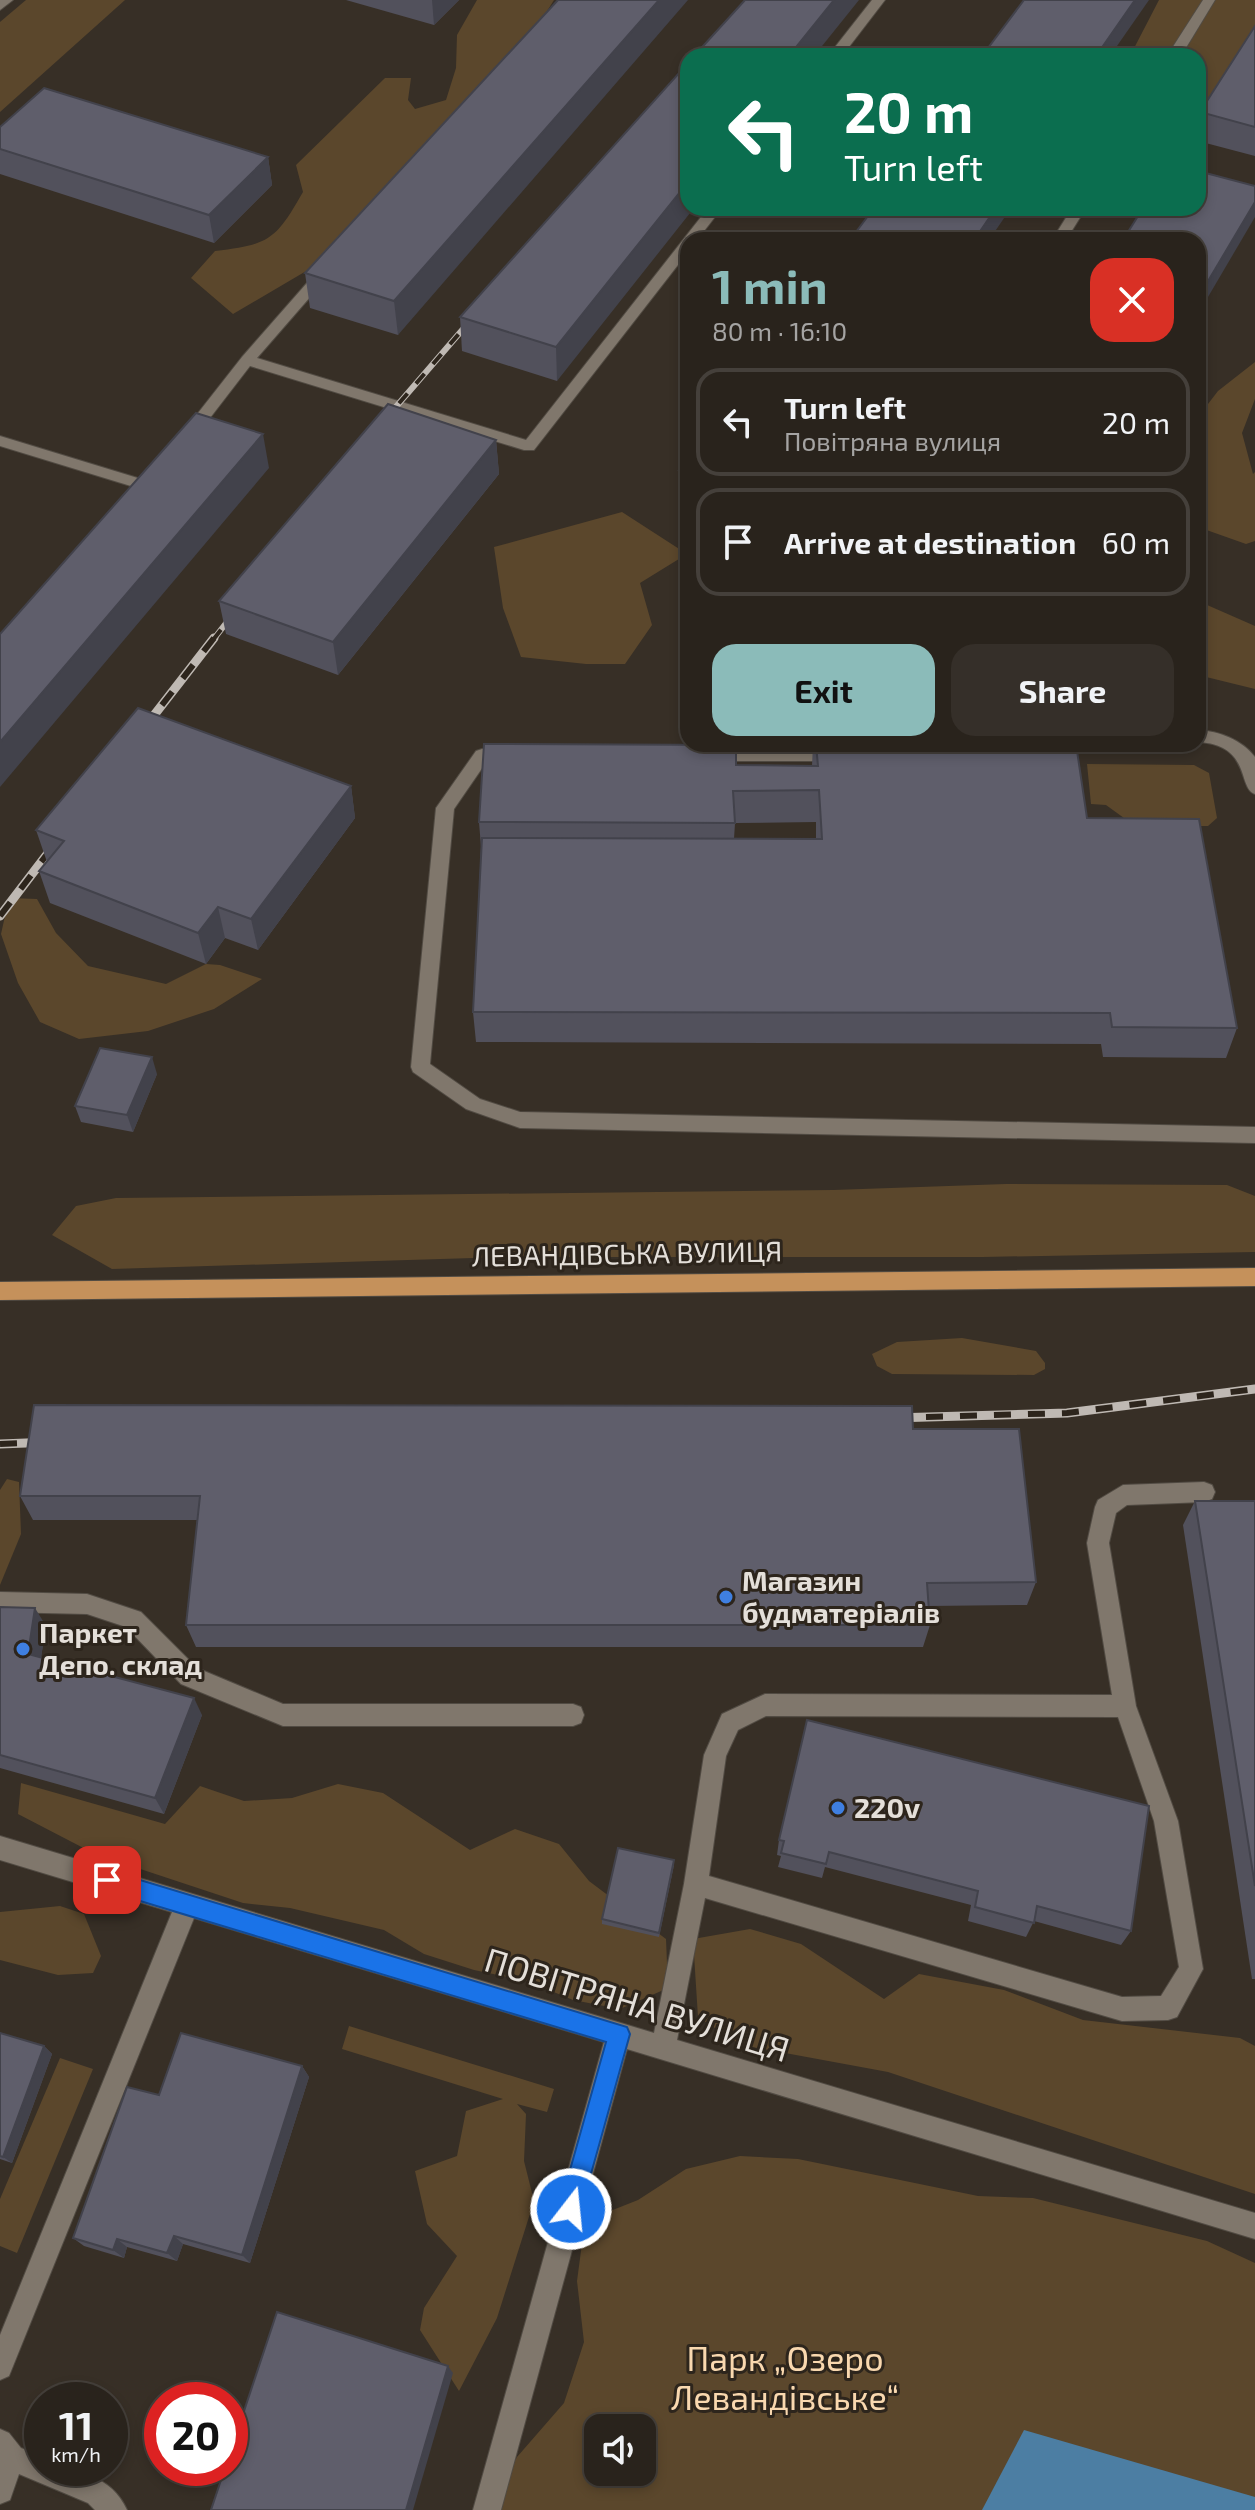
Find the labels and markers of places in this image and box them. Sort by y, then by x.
place label: Магазин будматеріалів [742,1563,940,1629]
marker: Магазин будматеріалів [717,1588,735,1606]
place label: Паркет Депо. склад [39,1615,202,1681]
marker: Паркет Депо. склад [14,1640,32,1658]
place label: 220v [854,1790,920,1824]
marker: 220v [829,1799,847,1817]
pin [73,1846,141,1914]

